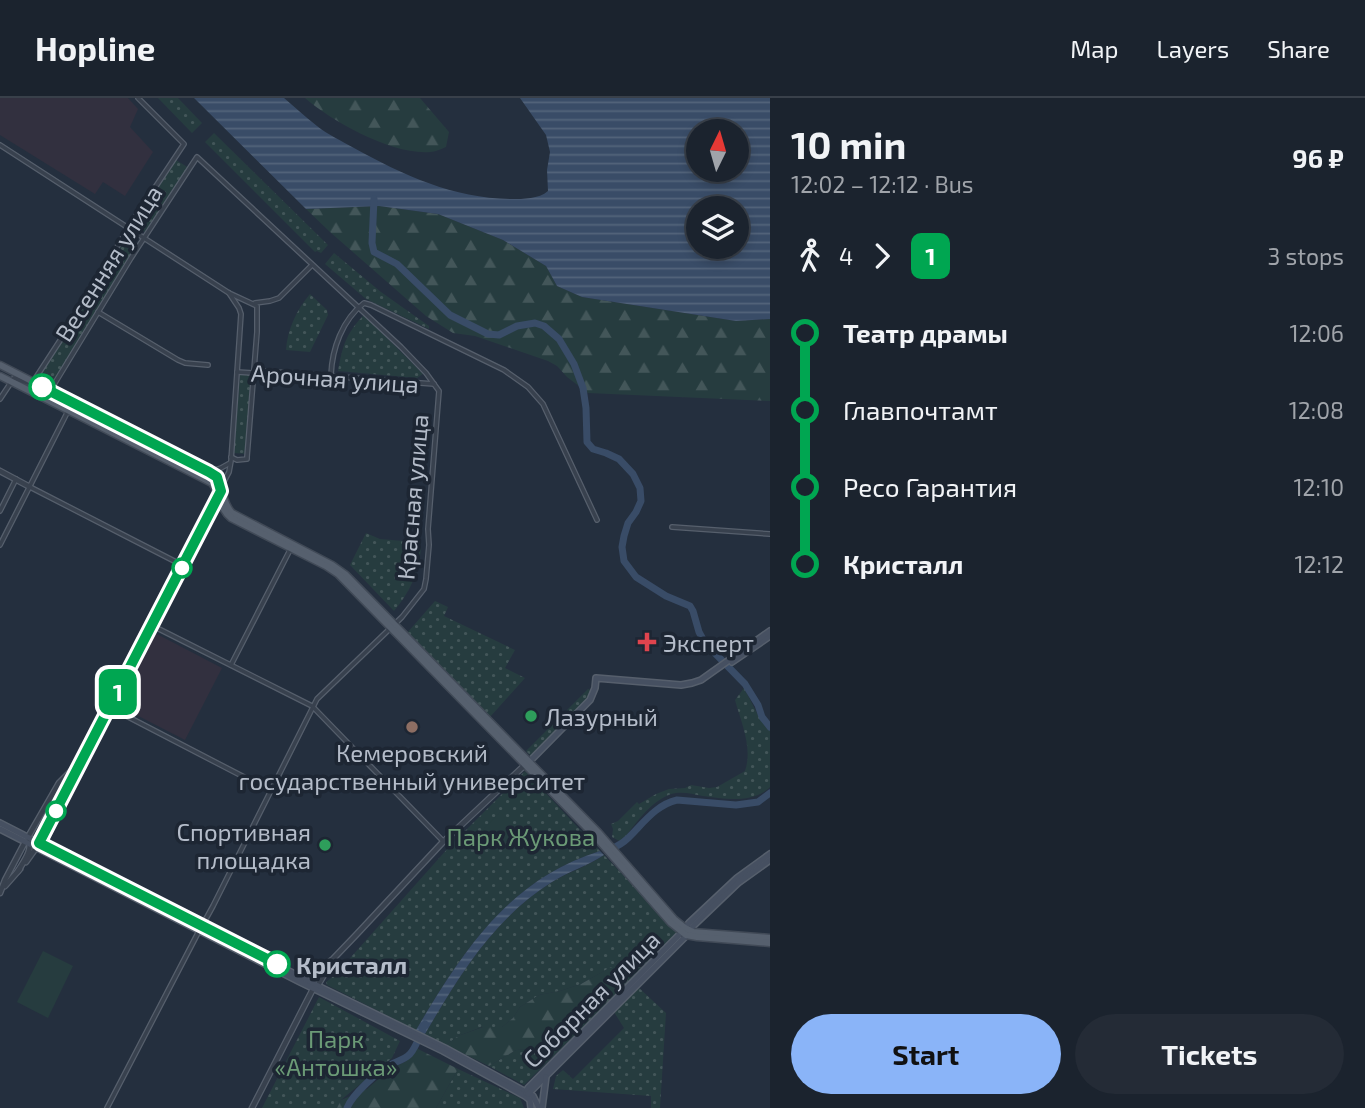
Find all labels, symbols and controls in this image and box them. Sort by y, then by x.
text: Hopline [35,28,155,68]
text: Map [1070,34,1118,63]
text: Layers [1156,34,1229,63]
text: Share [1267,34,1330,63]
north arrow [686,119,749,182]
map controls [686,119,749,259]
text: 10 min [791,121,906,167]
text: 96 ₽ [1292,142,1344,173]
text: 12:02 – 12:12 · Bus [791,170,974,198]
street label: Весенняя улица [48,179,169,347]
button: layers [686,196,749,259]
icon: walk [791,237,829,275]
icon: forward [863,237,901,275]
text: 1 [925,241,936,270]
text: 4 [839,242,853,270]
text: 3 stops [1268,242,1344,270]
text: Театр драмы [843,317,1008,348]
text: 12:06 [1289,319,1344,347]
street label: Арочная улица [250,358,420,399]
unlabelled marker [29,374,55,400]
text: Главпочтамт [843,394,998,425]
text: 12:08 [1289,396,1344,424]
street label: Красная улица [390,413,435,581]
text: Ресо Гарантия [843,471,1017,502]
text: 12:10 [1293,473,1344,501]
text: Кристалл [843,548,964,579]
text: 12:12 [1294,550,1344,578]
unlabelled marker [172,558,192,578]
place label: Эксперт [663,628,754,657]
marker: Эксперт [637,632,657,652]
line badge: 1 [95,669,141,715]
text: 1 [113,677,123,706]
place label: Лазурный [545,702,658,732]
marker: Лазурный [523,708,539,724]
marker: Кемеровский государственный университет [404,719,420,735]
place label: Кемеровский государственный университет [239,738,586,796]
unlabelled marker [46,801,66,821]
place label: Спортивная площадка [176,817,311,874]
park label: Парк Жукова [447,822,595,852]
marker: Спортивная площадка [317,837,333,853]
street label: Соборная улица [517,925,666,1074]
place label: Кристалл [296,950,407,979]
marker: Кристалл [264,951,290,977]
button: Start [791,1014,1061,1094]
button: Tickets [1075,1014,1344,1094]
park label: Парк «Антошка» [275,1024,397,1081]

